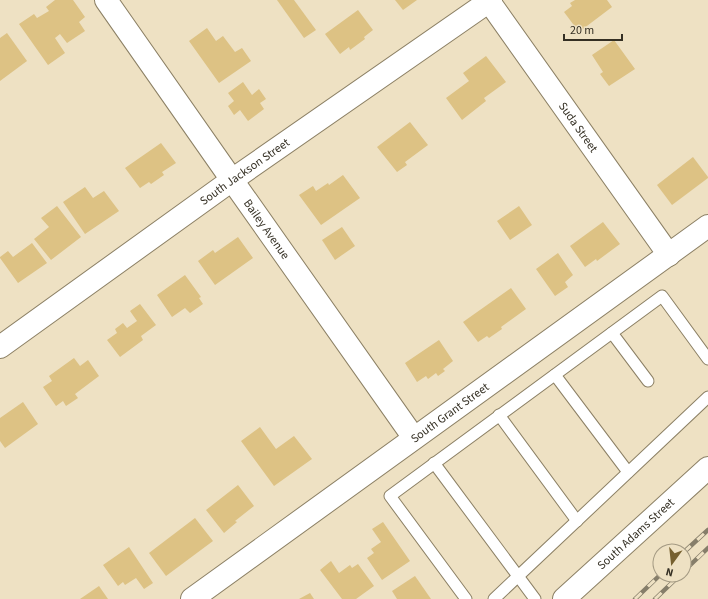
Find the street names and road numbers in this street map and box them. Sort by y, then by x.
street label: Suda Street [555,99,602,156]
street label: South Jackson Street [196,134,293,209]
street label: Bailey Avenue [240,196,294,263]
street label: South Grant Street [407,379,492,447]
street label: South Adams Street [593,494,678,573]

